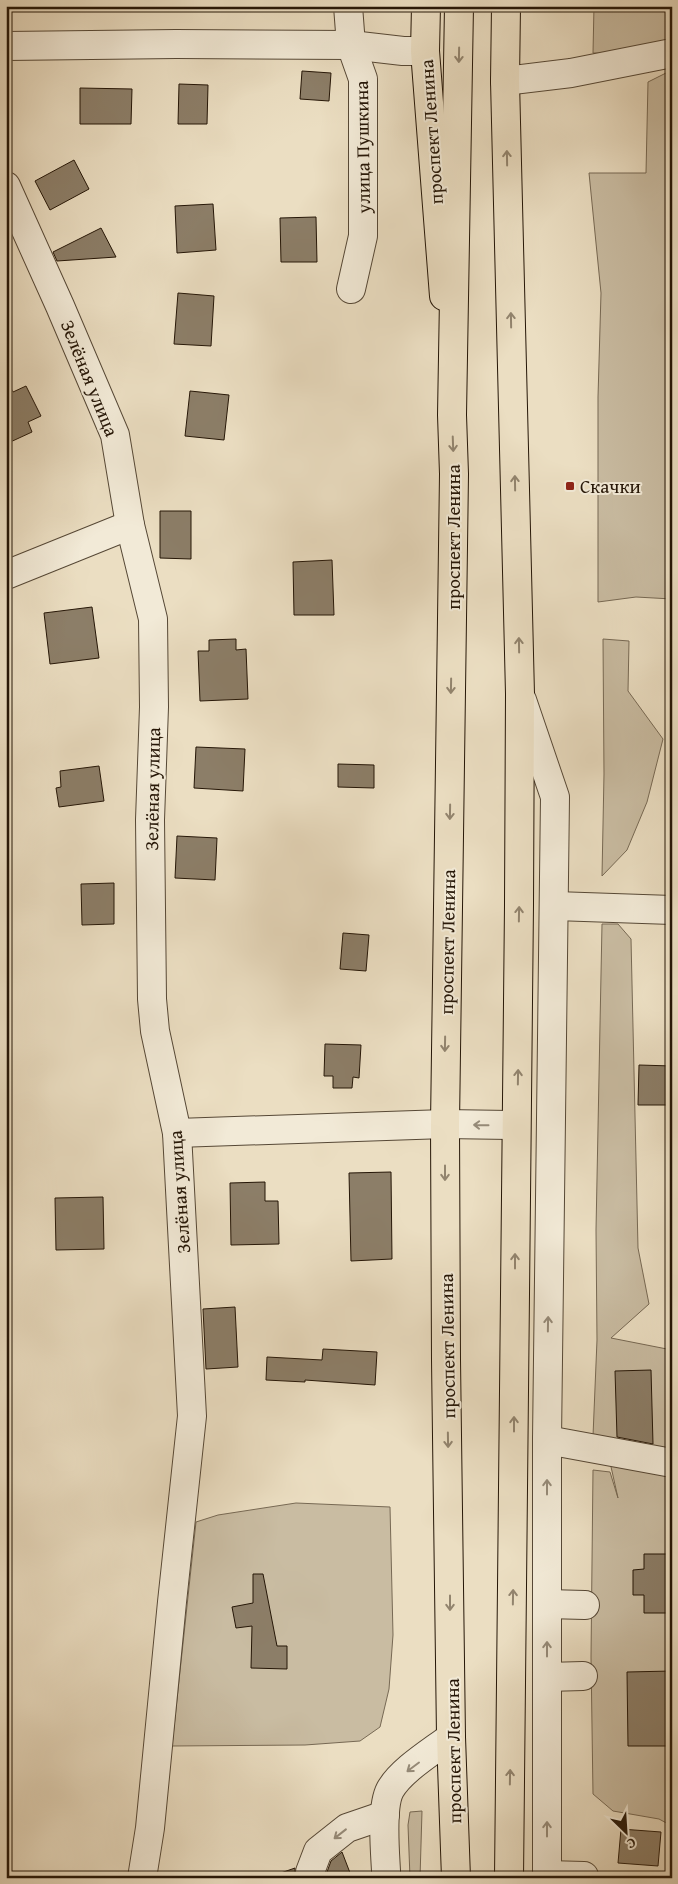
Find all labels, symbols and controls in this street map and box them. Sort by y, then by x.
one-way arrow [454,47,463,63]
street label: проспект Ленина [412,58,450,206]
street label: улица Пушкина [347,80,377,215]
one-way arrow [502,150,512,166]
one-way arrow [506,312,516,328]
street label: Зелёная улица [54,316,126,440]
one-way arrow [449,436,458,452]
street label: проспект Ленина [439,464,467,610]
place label: Скачки [580,472,641,500]
one-way arrow [510,475,520,491]
marker: Скачки [564,480,576,492]
one-way arrow [514,637,523,653]
one-way arrow [446,678,456,694]
street label: Зелёная улица [137,727,167,851]
one-way arrow [445,803,455,819]
street label: проспект Ленина [432,869,462,1015]
one-way arrow [514,906,524,922]
one-way arrow [441,1036,450,1052]
one-way arrow [513,1069,523,1085]
one-way arrow [473,1120,489,1130]
street label: Зелёная улица [161,1130,197,1254]
one-way arrow [440,1164,450,1181]
one-way arrow [510,1254,520,1270]
street label: проспект Ленина [432,1273,462,1419]
one-way arrow [544,1316,553,1332]
one-way arrow [509,1416,519,1432]
one-way arrow [443,1432,453,1448]
one-way arrow [542,1479,552,1495]
one-way arrow [508,1589,517,1605]
one-way arrow [445,1594,455,1611]
one-way arrow [542,1641,552,1658]
street label: проспект Ленина [438,1678,468,1824]
one-way arrow [407,1761,420,1772]
one-way arrow [505,1769,515,1785]
north arrow [600,1806,650,1856]
one-way arrow [542,1821,552,1838]
one-way arrow [334,1828,347,1839]
text: С [624,1833,639,1855]

